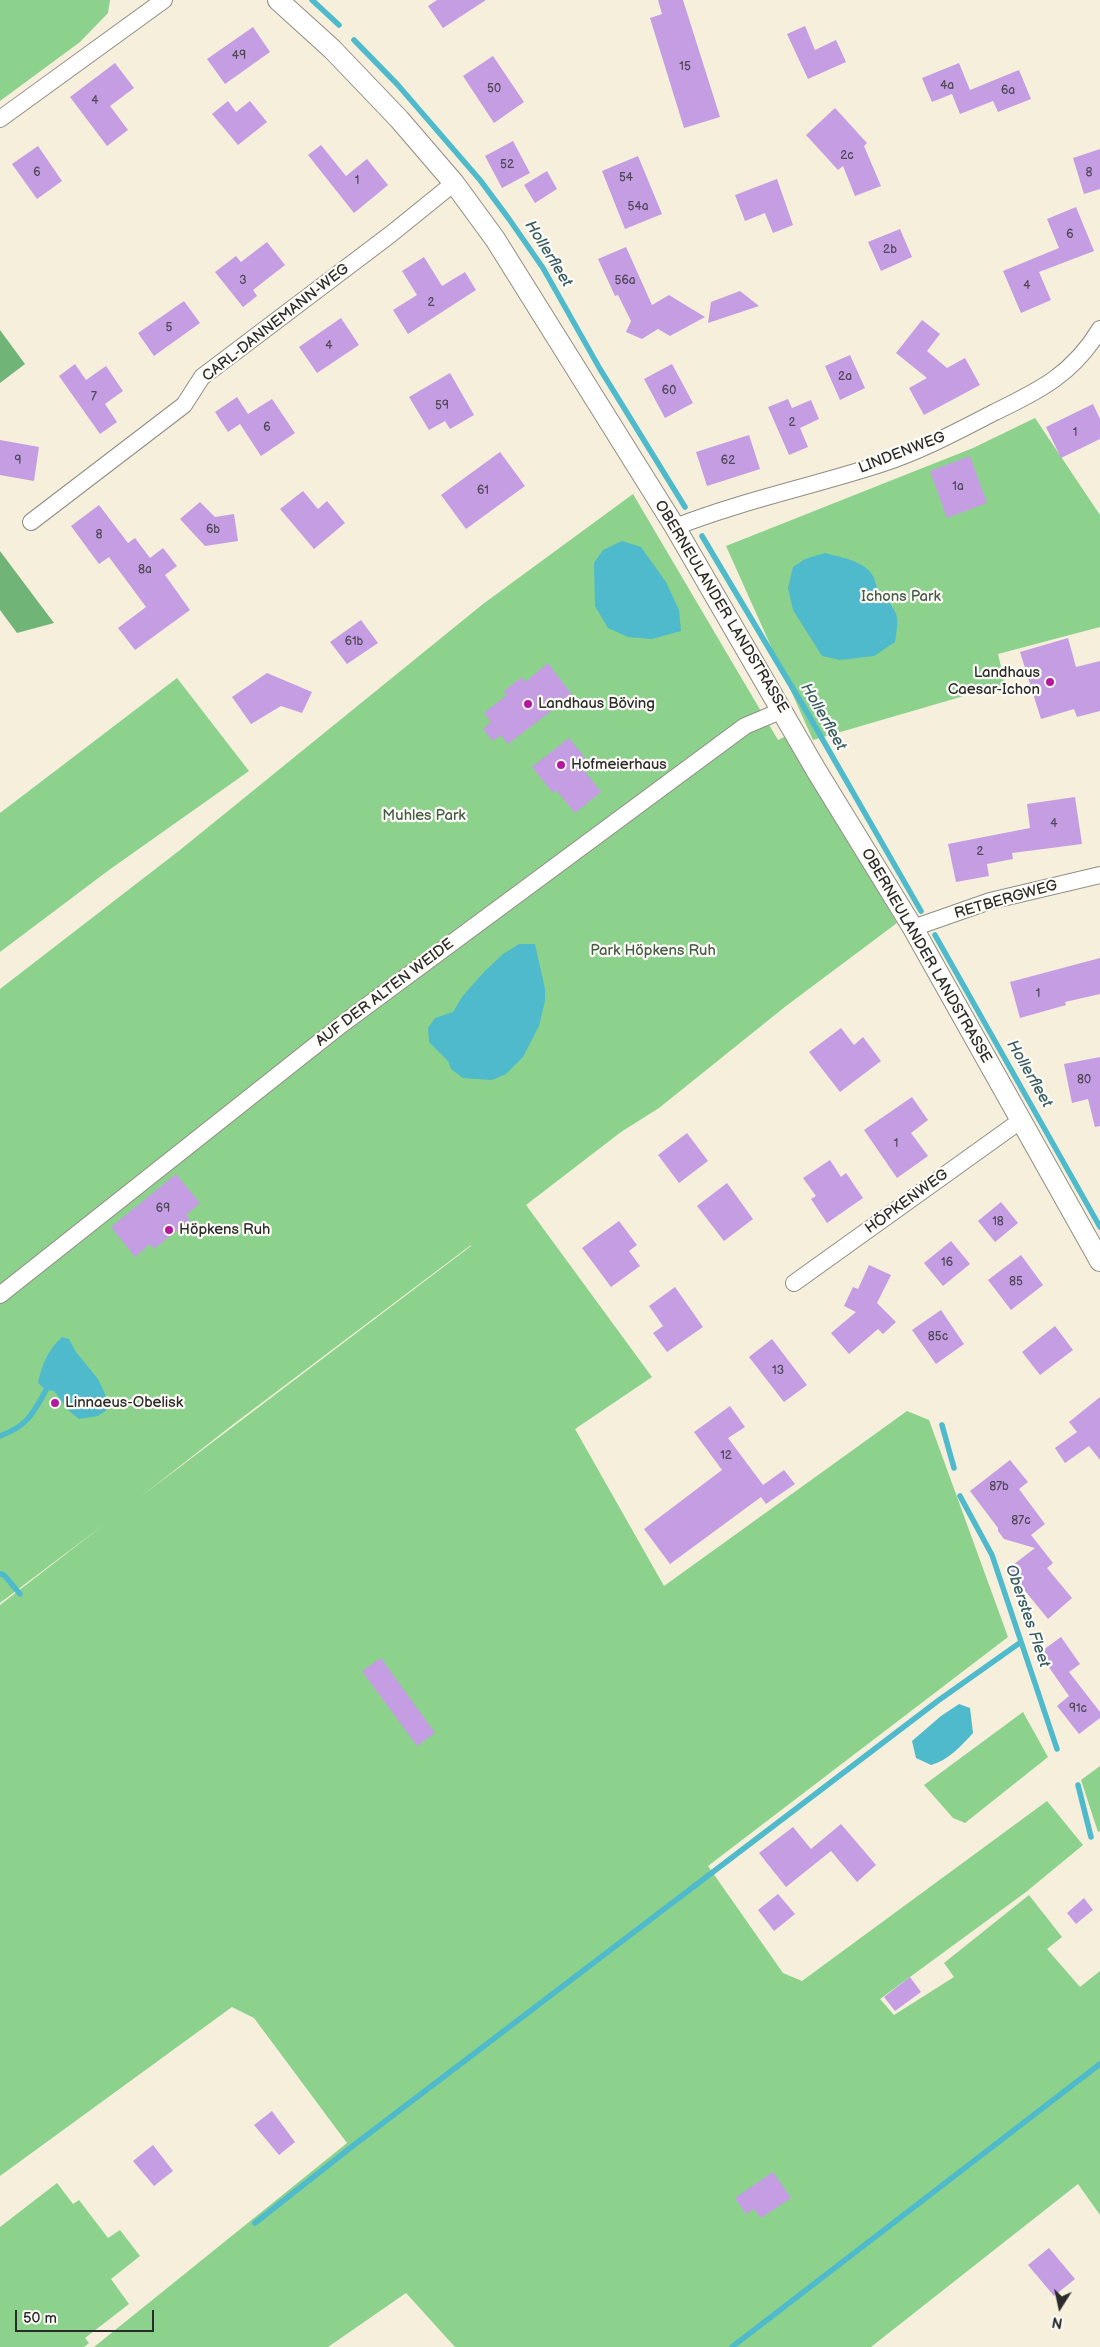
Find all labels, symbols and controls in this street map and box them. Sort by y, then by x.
house number: 49 [232,49,246,63]
house number: 15 [679,60,691,74]
house number: 4a [940,79,954,93]
house number: 50 [487,82,501,96]
house number: 6a [1001,84,1015,98]
house number: 4 [91,94,99,108]
house number: 2c [840,149,854,163]
house number: 52 [500,158,514,172]
house number: 6 [33,166,41,180]
house number: 8 [1086,166,1092,180]
house number: 54 [619,171,633,185]
house number: 1 [355,174,359,188]
house number: 54a [628,200,648,214]
water label: Hollerfleet [520,217,576,291]
house number: 6 [1066,228,1074,242]
house number: 2b [883,243,897,257]
street label: CARL-DANNEMANN-WEG [199,260,353,386]
house number: 3 [239,274,247,288]
house number: 56a [615,274,635,288]
house number: 4 [1023,279,1031,293]
house number: 2 [427,296,435,310]
house number: 5 [166,321,172,335]
house number: 4 [325,339,333,353]
house number: 2a [838,370,852,384]
house number: 60 [662,384,676,398]
house number: 7 [91,390,97,404]
house number: 59 [435,399,449,413]
house number: 2 [788,416,796,430]
house number: 6 [263,421,271,435]
house number: 1 [1073,426,1077,440]
street label: LINDENWEG [856,428,948,478]
house number: 9 [15,454,21,468]
house number: 62 [721,454,735,468]
house number: 1a [952,480,964,494]
house number: 61 [477,484,489,498]
street label: OBERNEULANDER LANDSTRASSE [650,498,792,716]
house number: 6b [206,523,220,537]
house number: 8 [96,528,102,542]
house number: 8a [138,563,152,577]
park label: Ichons Park [861,588,941,606]
house number: 61b [345,635,363,649]
place label: Landhaus Caesar-Ichon [948,664,1040,699]
marker: Landhaus Caesar-Ichon [1044,676,1056,688]
water label: Hollerfleet [796,680,850,754]
place label: Landhaus Böving [538,695,655,713]
marker: Landhaus Böving [522,698,534,710]
place label: Hofmeierhaus [571,756,667,774]
marker: Hofmeierhaus [555,759,567,771]
park label: Muhles Park [382,807,466,825]
house number: 4 [1050,817,1058,831]
house number: 2 [976,845,984,859]
street label: OBERNEULANDER LANDSTRASSE [857,846,995,1066]
street label: RETBERGWEG [952,877,1060,923]
street label: AUF DER ALTEN WEIDE [312,935,458,1051]
park label: Park Höpkens Ruh [590,942,716,960]
house number: 1 [1036,987,1040,1001]
water label: Hollerfleet [1002,1037,1056,1111]
house number: 80 [1077,1073,1091,1087]
house number: 1 [894,1137,898,1151]
street label: HÖPKENWEG [862,1166,952,1238]
house number: 69 [156,1202,170,1216]
house number: 18 [992,1215,1004,1229]
place label: Höpkens Ruh [179,1221,270,1239]
marker: Höpkens Ruh [163,1224,175,1236]
house number: 16 [941,1256,953,1270]
house number: 85 [1009,1275,1023,1289]
house number: 85c [928,1330,948,1344]
house number: 13 [772,1364,784,1378]
place label: Linnaeus-Obelisk [65,1394,183,1412]
marker: Linnaeus-Obelisk [49,1397,61,1409]
house number: 12 [720,1449,732,1463]
house number: 87b [989,1480,1009,1494]
house number: 87c [1011,1514,1031,1528]
water label: Oberstes Fleet [1000,1562,1054,1670]
house number: 91c [1069,1702,1087,1716]
north arrow [1035,2282,1085,2332]
scale bar [18,2300,156,2332]
text: 50 m [23,2309,57,2328]
text: N [1051,2313,1064,2332]

